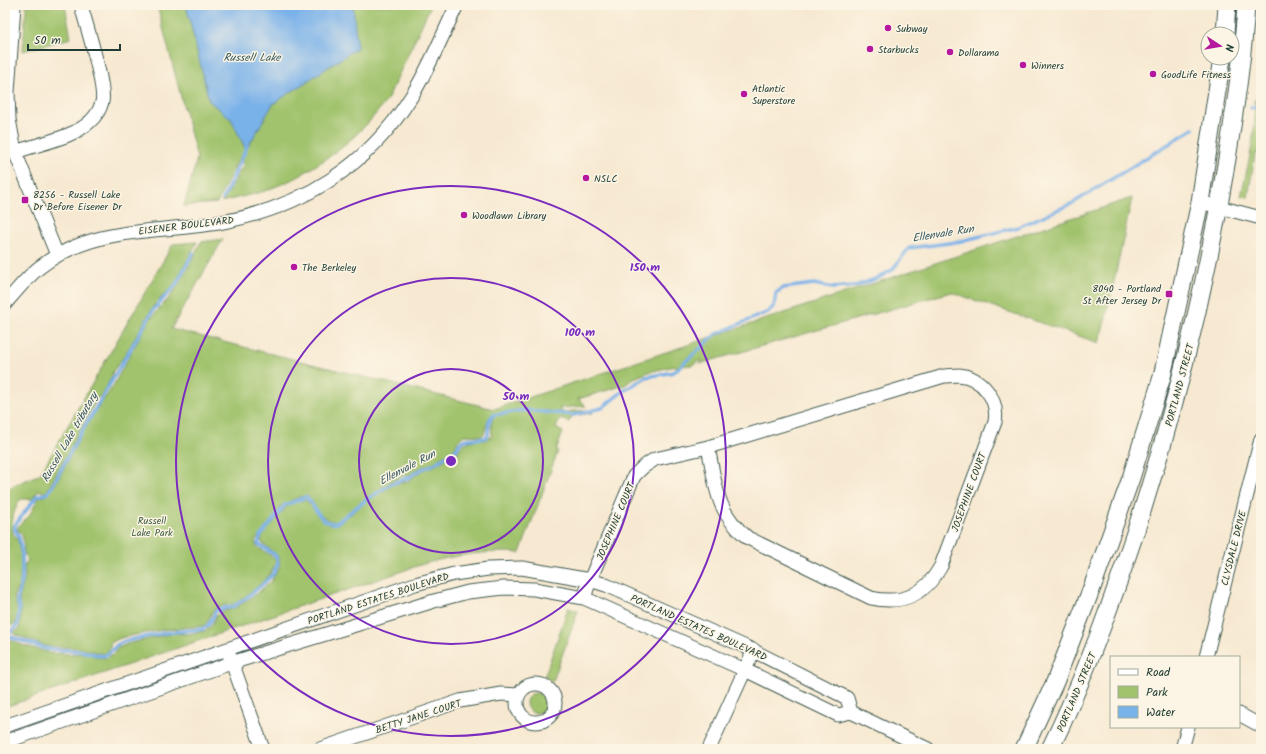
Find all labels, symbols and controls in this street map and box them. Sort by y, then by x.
place label: Subway [896,21,928,37]
marker: Subway [883,23,893,33]
scale bar [28,26,120,52]
north arrow [1200,26,1240,66]
text: 50 m [34,31,61,50]
place label: Starbucks [878,42,919,58]
text: N [1219,43,1238,53]
marker: Starbucks [865,44,875,54]
place label: Dollarama [958,45,1000,61]
marker: Dollarama [945,47,955,57]
water label: Russell Lake [223,49,282,67]
place label: Winners [1031,58,1065,74]
marker: Winners [1018,60,1028,70]
place label: GoodLife Fitness [1161,67,1232,83]
marker: GoodLife Fitness [1148,69,1158,79]
place label: Atlantic Superstore [752,81,796,109]
marker: Atlantic Superstore [739,89,749,99]
place label: NSLC [594,171,618,187]
marker: NSLC [581,173,591,183]
place label: 8256 - Russell Lake Dr Before Eisener Dr [33,187,122,215]
marker: 8256 - Russell Lake Dr Before Eisener Dr [20,195,30,205]
place label: Woodlawn Library [472,208,546,224]
marker: Woodlawn Library [459,210,469,220]
street label: EISENER BOULEVARD [137,212,235,240]
water label: Ellenvale Run [911,220,976,248]
text: 150 m [630,258,660,277]
place label: The Berkeley [302,260,357,276]
marker: The Berkeley [289,262,299,272]
place label: 8040 - Portland St After Jersey Dr [1083,281,1162,309]
marker: 8040 - Portland St After Jersey Dr [1164,289,1174,299]
text: 100 m [565,323,595,342]
street label: PORTLAND STREET [1161,341,1199,428]
text: 50 m [502,387,530,406]
water label: Russell Lake tributary [37,388,104,486]
water label: Ellenvale Run [376,445,440,490]
street label: JOSEPHINE COURT [947,449,991,534]
centre of rings [444,454,458,468]
street label: JOSEPHINE COURT [592,478,640,563]
street label: CLYSDALE DRIVE [1217,508,1251,587]
park label: Russell Lake Park [131,513,173,541]
street label: PORTLAND ESTATES BOULEVARD [305,568,452,629]
street label: PORTLAND ESTATES BOULEVARD [628,590,770,666]
street label: PORTLAND STREET [1053,649,1102,735]
legend [1110,656,1240,728]
text: Road [1146,663,1171,682]
text: Park [1146,683,1168,702]
street label: BETTY JANE COURT [373,695,465,738]
text: Water [1146,703,1176,722]

